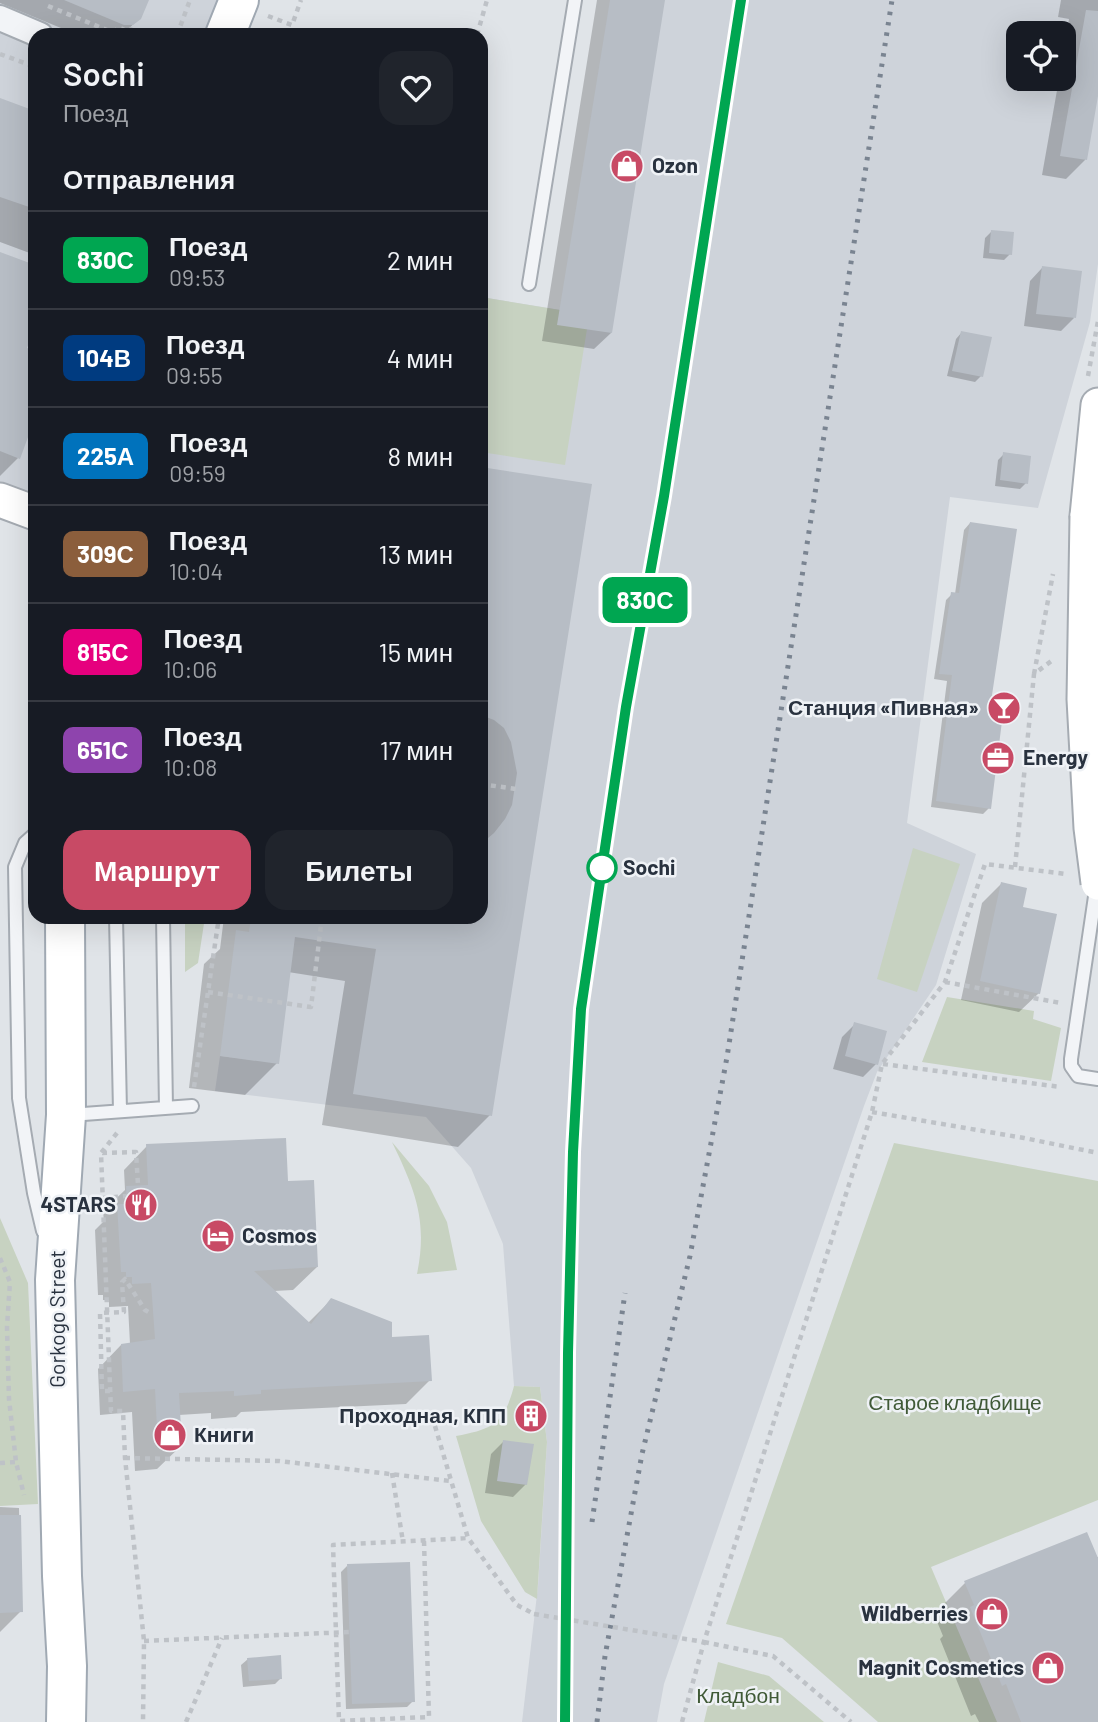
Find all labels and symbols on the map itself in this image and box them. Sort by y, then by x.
shop icon: Ozon [608,147,646,185]
place label: Ozon [652,152,698,177]
line badge: 830С [596,577,694,623]
bar icon: Станция «Пивная» [985,689,1023,727]
place label: Станция «Пивная» [788,694,979,719]
office icon: Energy [979,739,1017,777]
place label: Energy [1023,744,1088,769]
marker: Sochi [587,853,617,883]
place label: Sochi [623,854,675,879]
restaurant icon: 4STARS [122,1186,160,1224]
place label: 4STARS [41,1191,116,1216]
hotel icon: Cosmos [199,1217,237,1255]
place label: Cosmos [242,1222,317,1247]
street label: Gorkogo Street [44,1250,69,1388]
park label: Старое кладбище [868,1389,1042,1414]
building icon: Проходная, КПП [512,1397,550,1435]
place label: Проходная, КПП [339,1402,506,1427]
shop icon: Книги [151,1416,189,1454]
place label: Книги [194,1421,254,1446]
shop icon: Wildberries [973,1595,1011,1633]
place label: Wildberries [861,1600,968,1625]
shop icon: Magnit Cosmetics [1029,1649,1067,1687]
place label: Magnit Cosmetics [858,1654,1024,1679]
park label: Кладбон [696,1682,780,1707]

